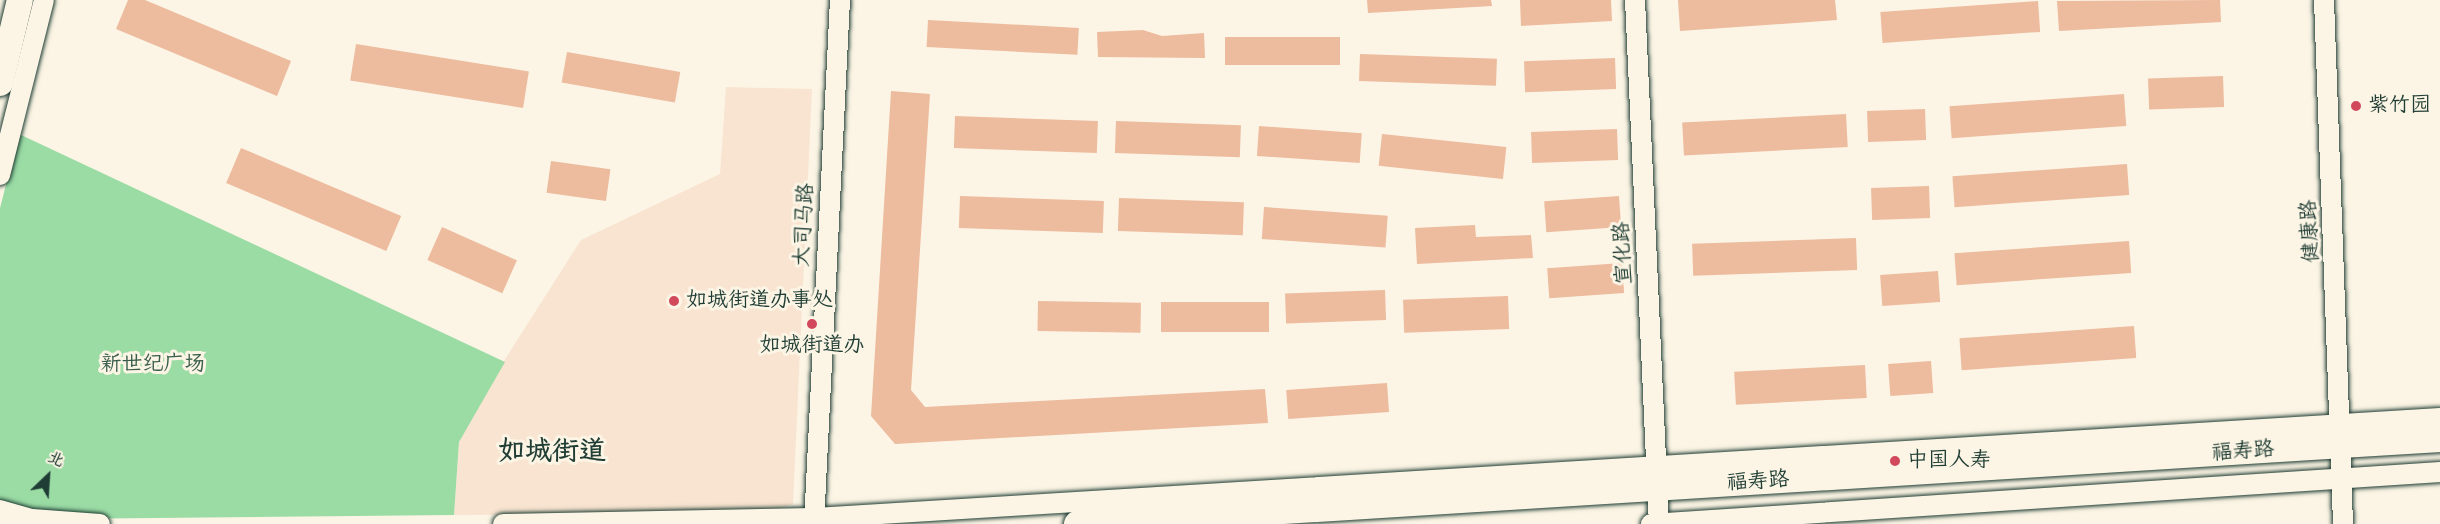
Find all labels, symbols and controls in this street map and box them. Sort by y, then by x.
place label: 紫竹园 [2368,93,2431,119]
marker: 紫竹园 [2349,99,2363,113]
street label: 大司马路 [790,182,820,268]
street label: 健康路 [2297,199,2325,263]
street label: 宣化路 [1610,221,1638,285]
place label: 如城街道办事处 [686,288,833,314]
marker: 如城街道办事处 [667,294,681,308]
marker: 如城街道办 [805,317,819,331]
place label: 如城街道办 [760,333,864,359]
park label: 新世纪广场 [101,352,205,378]
district label: 如城街道 [498,437,606,469]
street label: 福寿路 [2211,437,2275,467]
text: 北 [43,445,68,474]
north arrow [18,446,78,506]
place label: 中国人寿 [1907,448,1991,474]
marker: 中国人寿 [1888,454,1902,468]
street label: 福寿路 [1726,467,1790,497]

